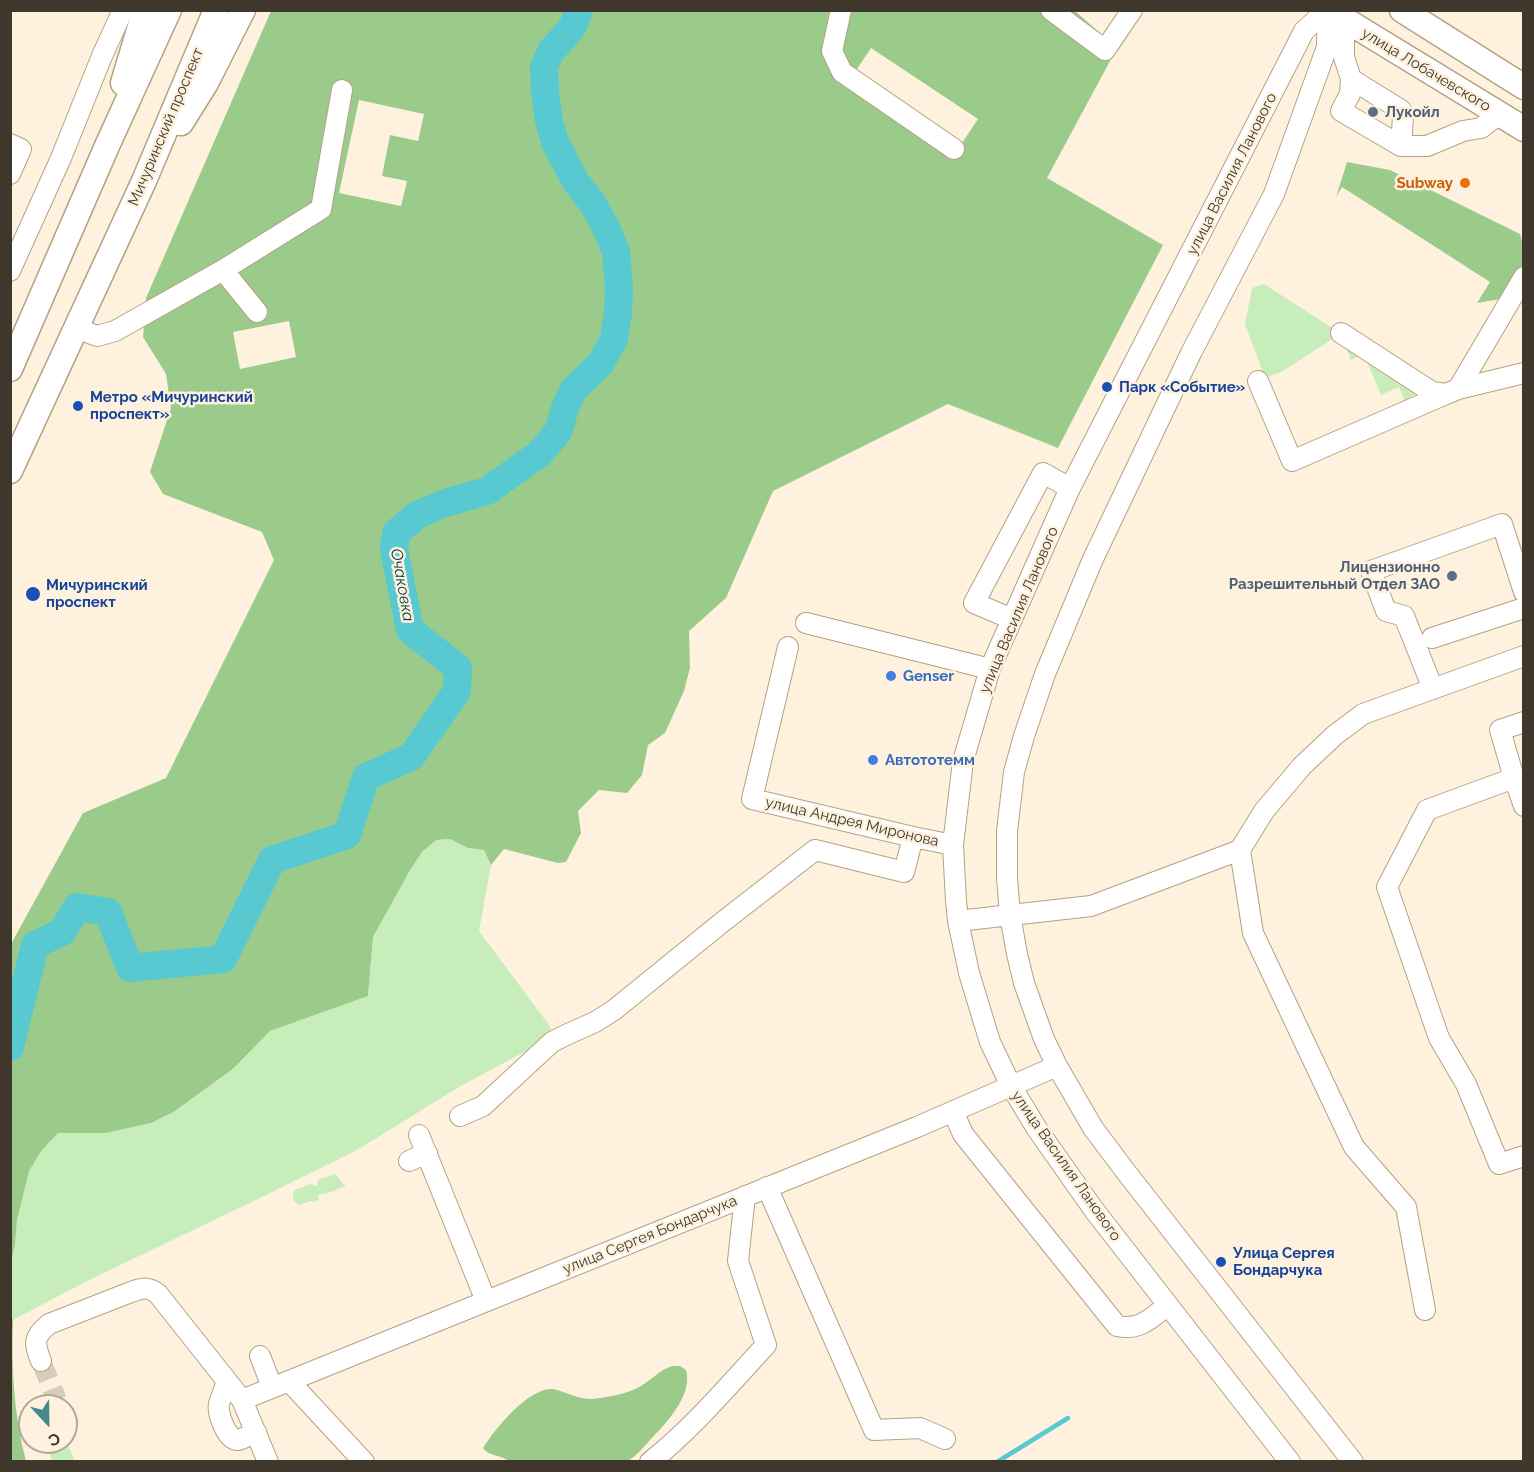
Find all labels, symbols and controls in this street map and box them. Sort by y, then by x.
street label: улица Лобачевского [1358,24,1494,116]
street label: Мичуринский проспект [125,45,207,209]
street label: улица Василия Ланового [1183,90,1281,258]
place label: Лукойл [1385,103,1440,121]
marker: Лукойл [1366,105,1380,119]
place label: Subway [1396,174,1453,192]
marker: Subway [1458,176,1472,190]
place label: Парк «Событие» [1119,378,1245,396]
marker: Парк «Событие» [1100,380,1114,394]
place label: Метро «Мичуринский проспект» [90,388,253,423]
marker: Метро «Мичуринский проспект» [71,399,85,413]
street label: улица Василия Ланового [976,524,1062,696]
water label: Очаковка [386,547,418,623]
place label: Лицензионно Разрешительный Отдел ЗАО [1229,558,1440,593]
marker: Лицензионно Разрешительный Отдел ЗАО [1445,569,1459,583]
place label: Мичуринский проспект [46,576,148,611]
marker: Мичуринский проспект [24,585,42,603]
place label: Genser [903,667,954,685]
marker: Genser [884,669,898,683]
place label: Автототемм [885,751,975,769]
marker: Автототемм [866,753,880,767]
street label: улица Андрея Миронова [763,793,941,851]
street label: улица Василия Ланового [1007,1087,1125,1245]
street label: улица Сергея Бондарчука [560,1192,740,1278]
place label: Улица Сергея Бондарчука [1233,1244,1335,1279]
marker: Улица Сергея Бондарчука [1214,1255,1228,1269]
north arrow [18,1394,78,1454]
text: С [46,1428,63,1450]

